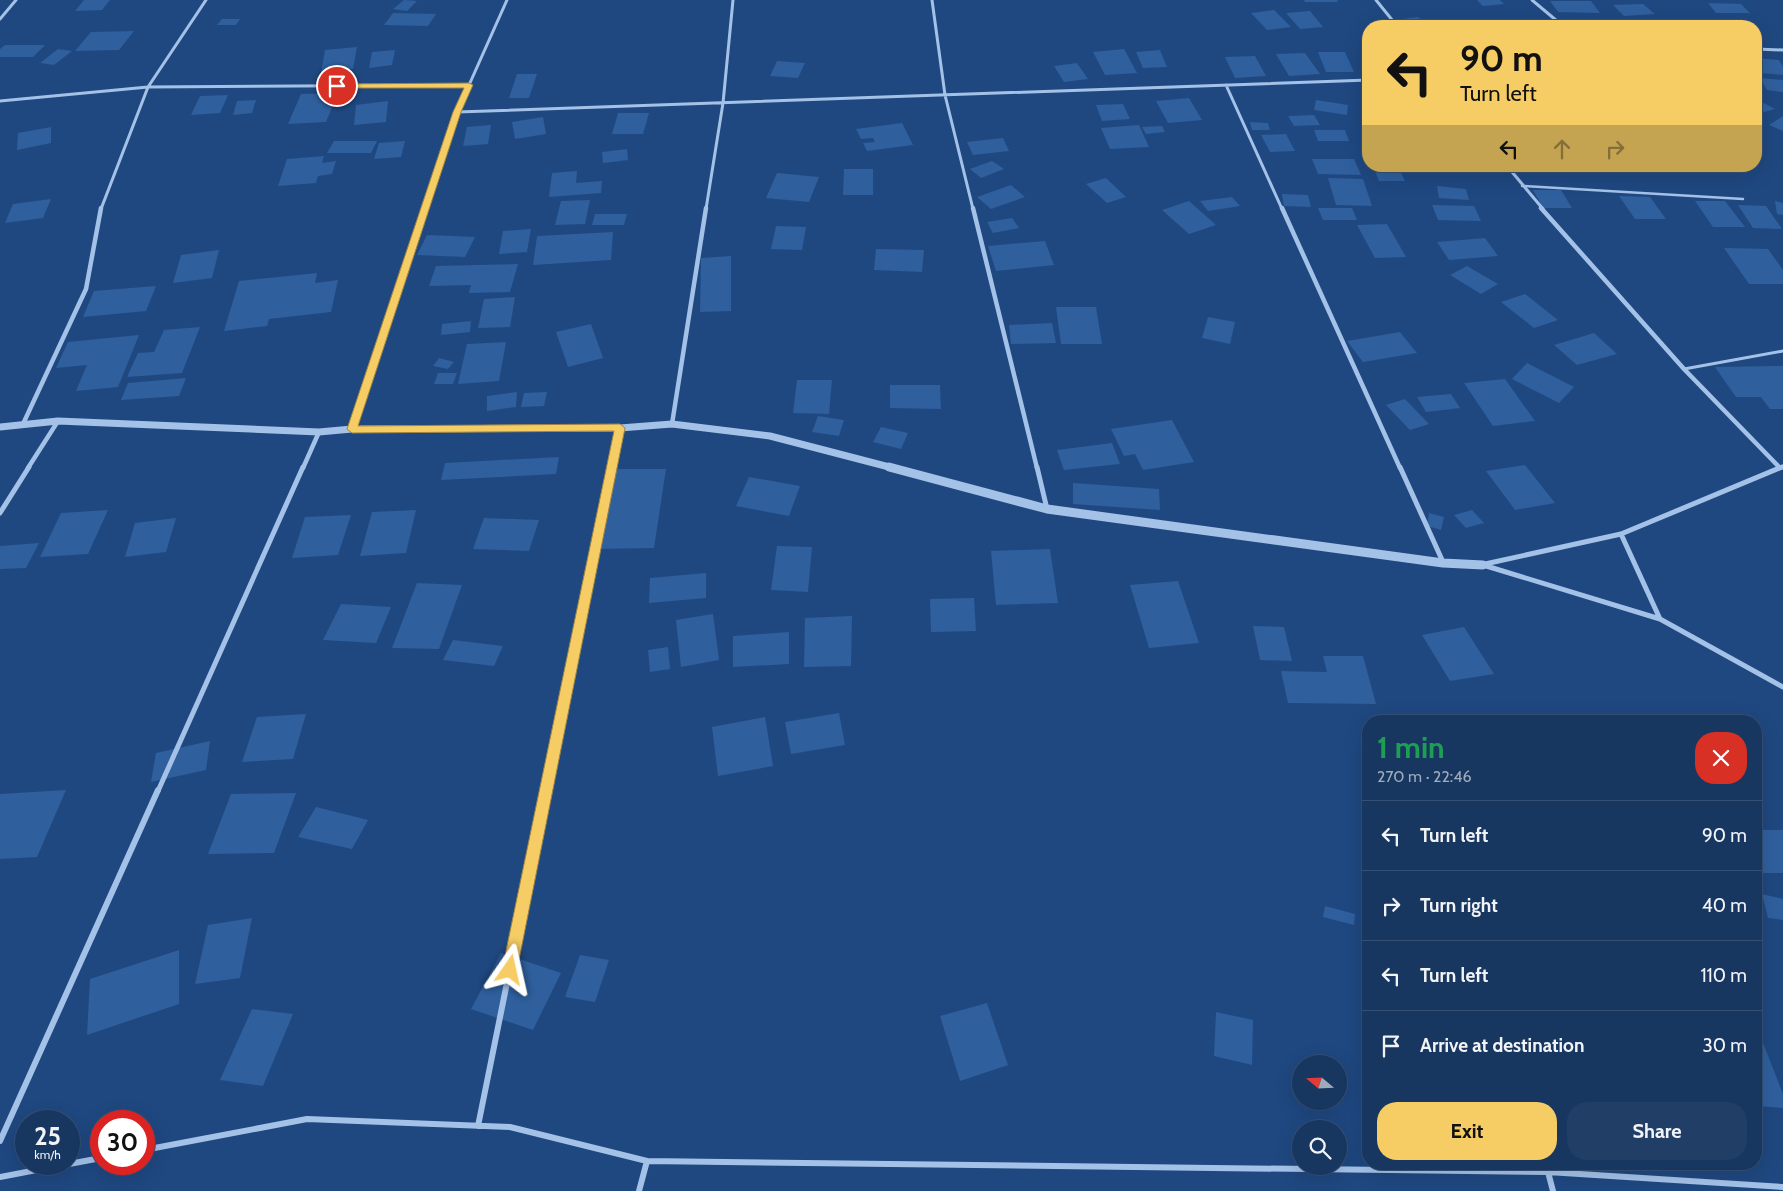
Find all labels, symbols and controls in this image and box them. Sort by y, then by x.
text: 90 m [1460,37,1543,80]
icon: left [1377,40,1442,105]
pin [316,65,358,107]
icon: arrive [323,72,351,100]
text: Turn left [1460,80,1537,107]
icon: left [1495,135,1523,163]
icon: ahead [1548,135,1576,163]
icon: right [1601,135,1629,163]
text: 1 min [1377,729,1445,766]
button: close [1695,732,1747,784]
text: 270 m · 22:46 [1377,767,1472,786]
icon: left [1377,822,1405,850]
text: Turn left [1420,824,1488,847]
text: 90 m [1702,824,1747,847]
icon: right [1377,892,1405,920]
text: Turn right [1420,894,1498,917]
text: 40 m [1702,894,1747,917]
position arrow [483,943,535,995]
icon: left [1377,962,1405,990]
text: Turn left [1420,964,1488,987]
text: 110 m [1700,964,1747,987]
icon: arrive [1377,1032,1405,1060]
text: Arrive at destination [1420,1034,1584,1057]
text: 30 m [1703,1034,1747,1057]
north arrow [1292,1055,1348,1110]
map controls [1292,1055,1347,1175]
button: Exit [1377,1102,1557,1160]
button: Share [1567,1102,1747,1160]
speed limit sign: 30 [90,1110,155,1175]
button: search [1292,1120,1347,1175]
text: 25 [34,1121,61,1151]
text: km/h [34,1147,61,1162]

